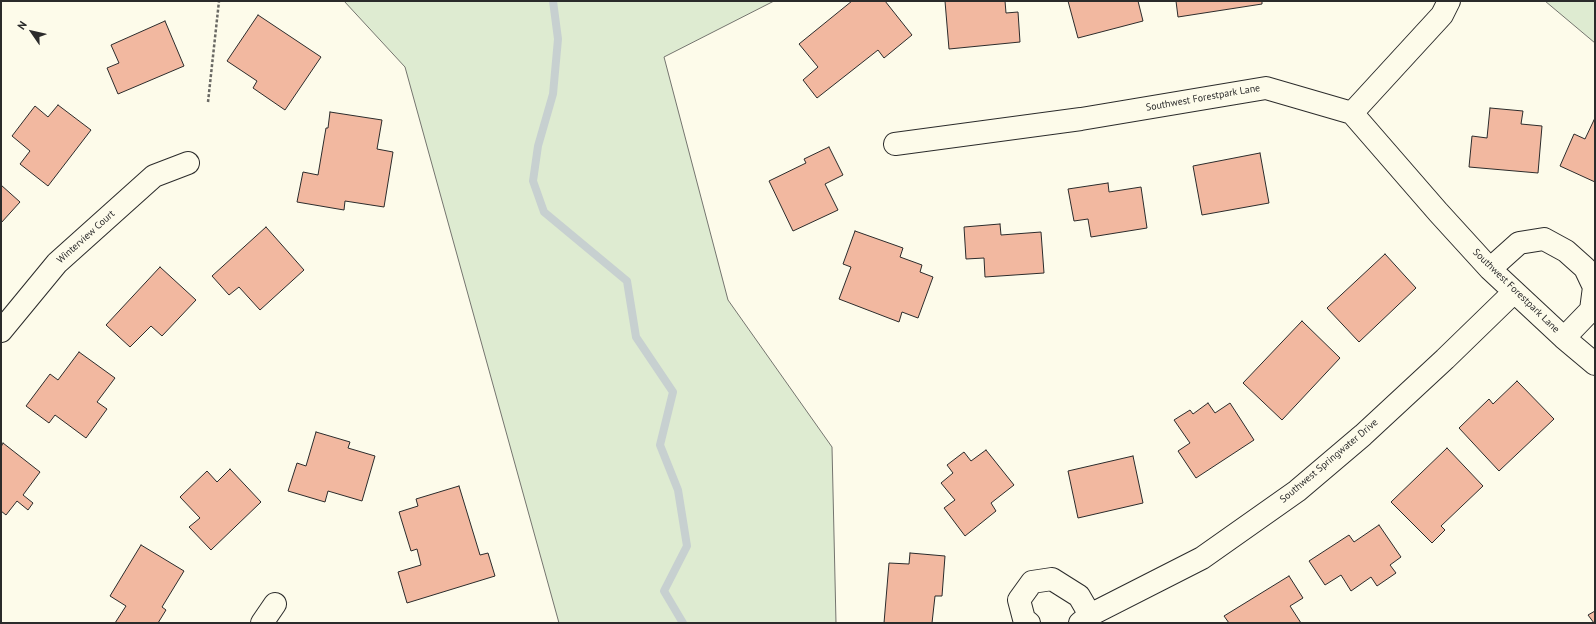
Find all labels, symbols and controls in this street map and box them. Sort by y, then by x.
north arrow [12,12,52,52]
text: N [14,18,30,32]
street label: Southwest Forestpark Lane [1145,82,1261,114]
street label: Winterview Court [55,208,117,266]
street label: Southwest Forestpark Lane [1470,246,1562,336]
street label: Southwest Springwater Drive [1278,416,1380,506]

